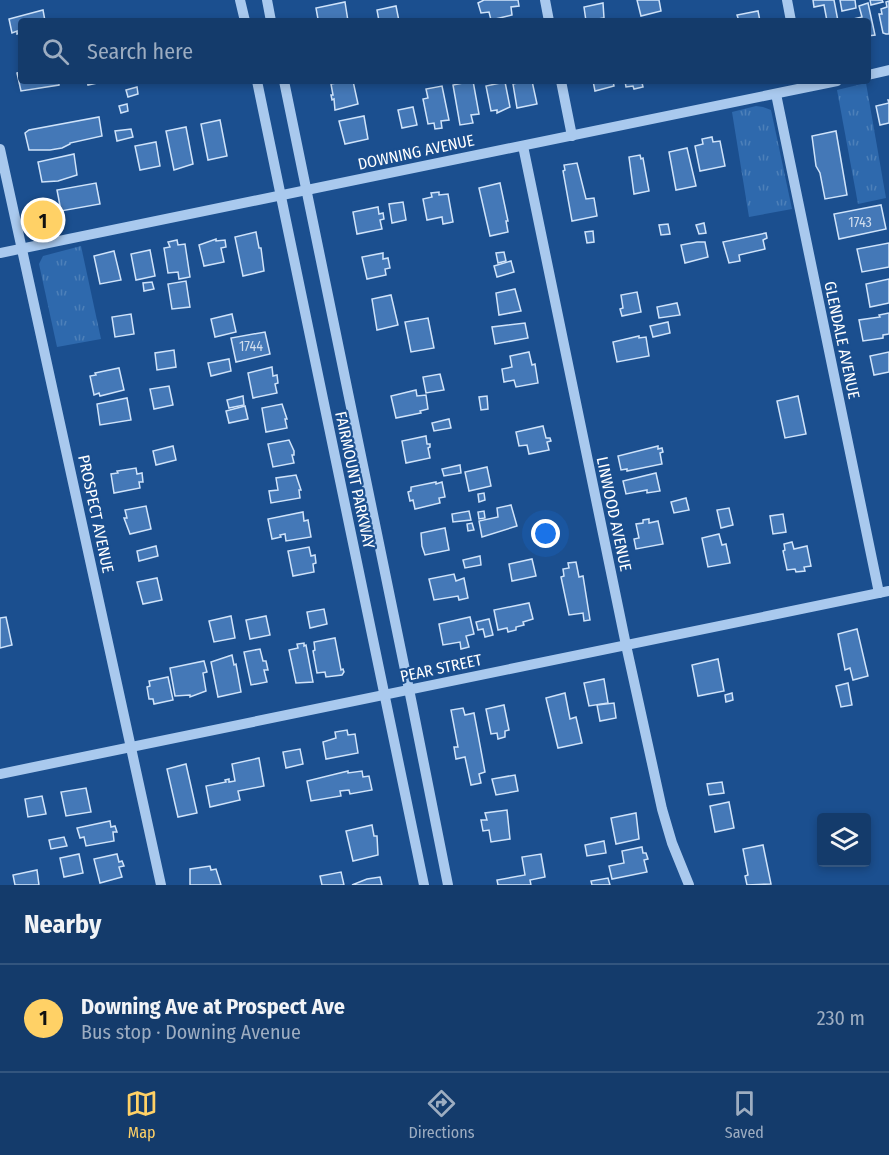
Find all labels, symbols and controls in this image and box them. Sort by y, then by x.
search box [18,18,871,84]
icon: search [39,35,72,68]
text: Search here [87,38,193,65]
street label: DOWNING AVENUE [356,130,476,174]
pin: 1 [24,198,63,242]
house number: 1743 [848,214,872,231]
street label: GLENDALE AVENUE [820,279,864,401]
house number: 1744 [239,338,263,355]
street label: FAIRMOUNT PARKWAY [331,410,379,550]
street label: PROSPECT AVENUE [74,453,118,575]
street label: LINWOOD AVENUE [593,455,635,573]
your location [531,519,560,548]
street label: PEAR STREET [398,650,484,686]
map controls [817,813,871,867]
button: layers [817,813,871,867]
text: Nearby [24,909,101,940]
text: Downing Ave at Prospect Ave [81,993,345,1020]
text: 1 [39,1006,48,1030]
text: 230 m [817,1006,865,1030]
text: Bus stop · Downing Avenue [81,1020,301,1044]
tab: Map [125,1087,158,1142]
tab: Directions [408,1087,475,1142]
tab: Saved [725,1087,764,1142]

